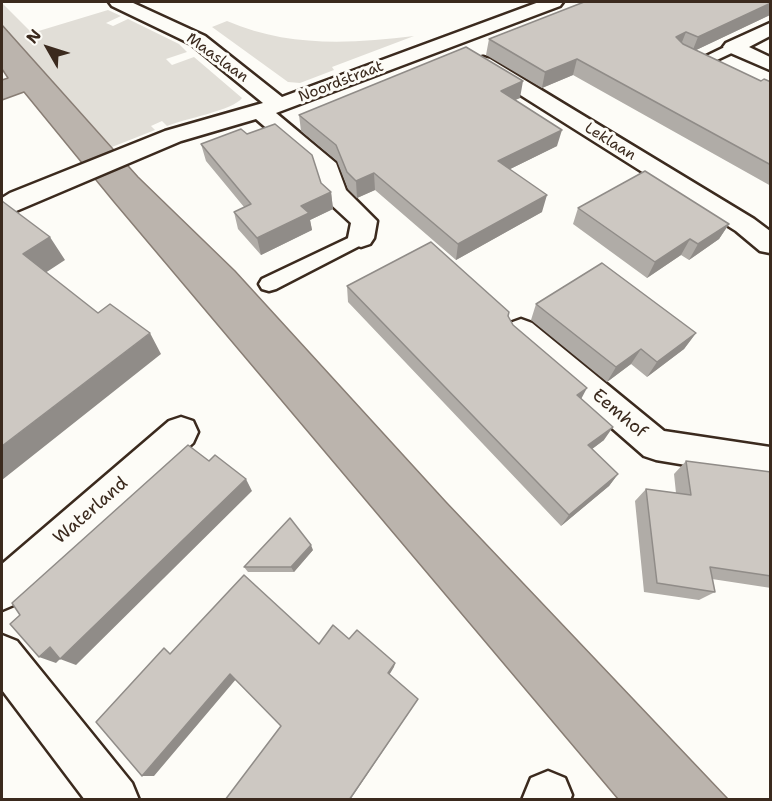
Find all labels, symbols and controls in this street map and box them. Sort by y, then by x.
north arrow [18,18,78,78]
text: N [21,25,46,48]
street label: Maaslaan [182,29,252,87]
street label: Noordstraat [296,58,386,106]
street label: Leklaan [581,119,639,165]
street label: Eemhof [587,385,651,443]
street label: Waterland [49,473,133,549]

